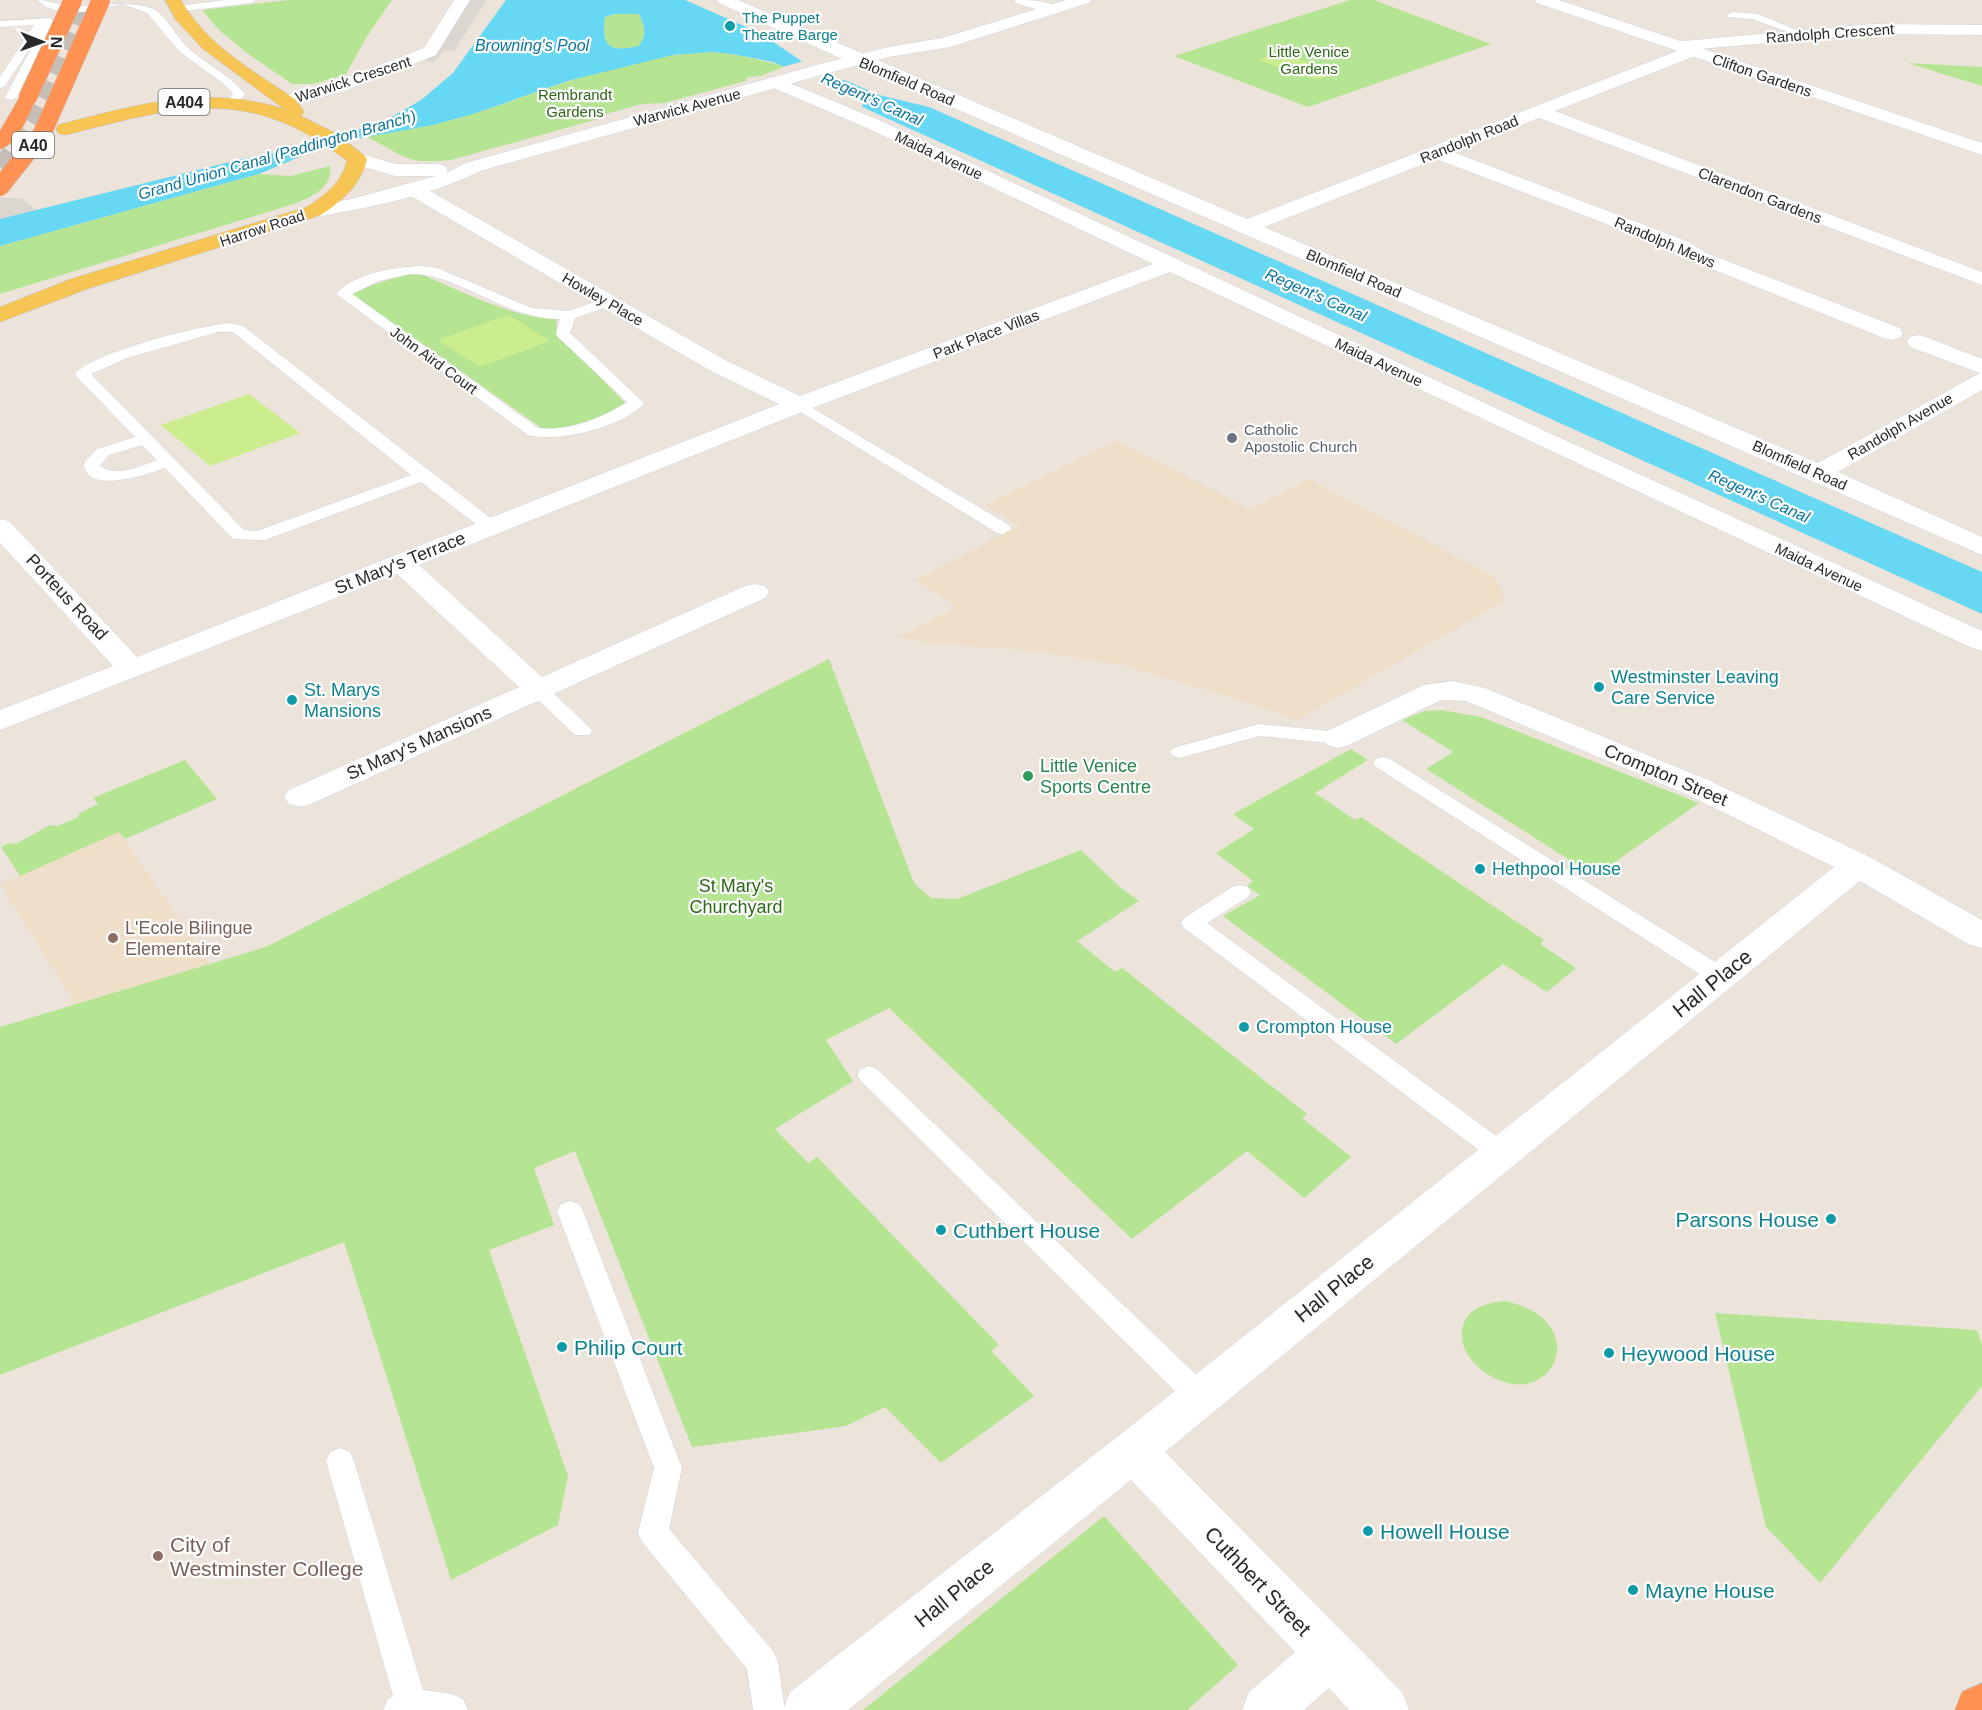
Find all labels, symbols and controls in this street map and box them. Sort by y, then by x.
place label: The Puppet Theatre Barge [742,9,838,43]
north arrow [12,12,72,72]
marker: The Puppet Theatre Barge [723,19,737,33]
street label: Randolph Crescent [1765,20,1895,46]
text: N [48,36,65,48]
water label: Browning's Pool [475,37,590,54]
park label: Little Venice Gardens [1269,43,1349,77]
street label: Clifton Gardens [1710,50,1814,100]
street label: Warwick Crescent [293,52,414,106]
street label: Blomfield Road [857,53,957,109]
water label: Regent's Canal [819,69,926,129]
street label: Warwick Avenue [632,85,742,129]
park label: Rembrandt Gardens [538,86,613,120]
road number: A404 [158,89,210,115]
water label: Grand Union Canal (Paddington Branch) [136,107,418,203]
street label: Randolph Road [1417,112,1521,166]
street label: Maida Avenue [892,127,986,183]
road number: A40 [12,132,54,158]
street label: Clarendon Gardens [1696,164,1824,226]
street label: Harrow Road [217,206,307,250]
street label: Randolph Mews [1612,213,1718,271]
street label: Blomfield Road [1304,245,1404,301]
water label: Regent's Canal [1263,265,1370,325]
street label: Howley Place [559,269,647,329]
street label: Park Place Villas [931,306,1041,362]
street label: John Aird Court [387,323,481,398]
street label: Maida Avenue [1332,334,1426,390]
street label: Randolph Avenue [1845,389,1955,463]
place label: Catholic Apostolic Church [1244,421,1357,455]
marker: Catholic Apostolic Church [1225,431,1239,445]
street label: Blomfield Road [1750,437,1850,493]
water label: Regent's Canal [1706,466,1813,526]
street label: St Mary's Terrace [332,528,468,598]
street label: Maida Avenue [1772,539,1866,595]
street label: Porteus Road [22,550,112,644]
place label: Westminster Leaving Care Service [1611,667,1779,708]
place label: St. Marys Mansions [304,680,381,721]
marker: Westminster Leaving Care Service [1592,680,1606,694]
marker: St. Marys Mansions [285,693,299,707]
street label: St Mary's Mansions [343,702,495,784]
street label: Crompton Street [1601,740,1731,810]
place label: Little Venice Sports Centre [1040,756,1151,797]
marker: Little Venice Sports Centre [1021,769,1035,783]
place label: Hethpool House [1492,859,1621,879]
marker: Hethpool House [1473,862,1487,876]
park label: St Mary's Churchyard [689,876,783,917]
place label: L'Ecole Bilingue Elementaire [125,918,253,959]
marker: L'Ecole Bilingue Elementaire [106,931,120,945]
street label: Hall Place [1668,944,1756,1022]
place label: Crompton House [1256,1017,1392,1037]
marker: Crompton House [1237,1020,1251,1034]
place label: Parsons House [1675,1208,1819,1231]
marker: Parsons House [1824,1212,1838,1226]
place label: Cuthbert House [953,1219,1100,1242]
marker: Cuthbert House [934,1223,948,1237]
street label: Hall Place [1290,1249,1378,1327]
place label: Philip Court [574,1336,683,1359]
marker: Philip Court [555,1340,569,1354]
place label: Heywood House [1621,1342,1775,1365]
marker: Heywood House [1602,1346,1616,1360]
place label: Howell House [1380,1520,1510,1543]
street label: Cuthbert Street [1200,1522,1316,1640]
marker: Howell House [1361,1524,1375,1538]
place label: City of Westminster College [170,1533,363,1580]
marker: City of Westminster College [151,1549,165,1563]
street label: Hall Place [910,1554,998,1632]
place label: Mayne House [1645,1579,1775,1602]
marker: Mayne House [1626,1583,1640,1597]

